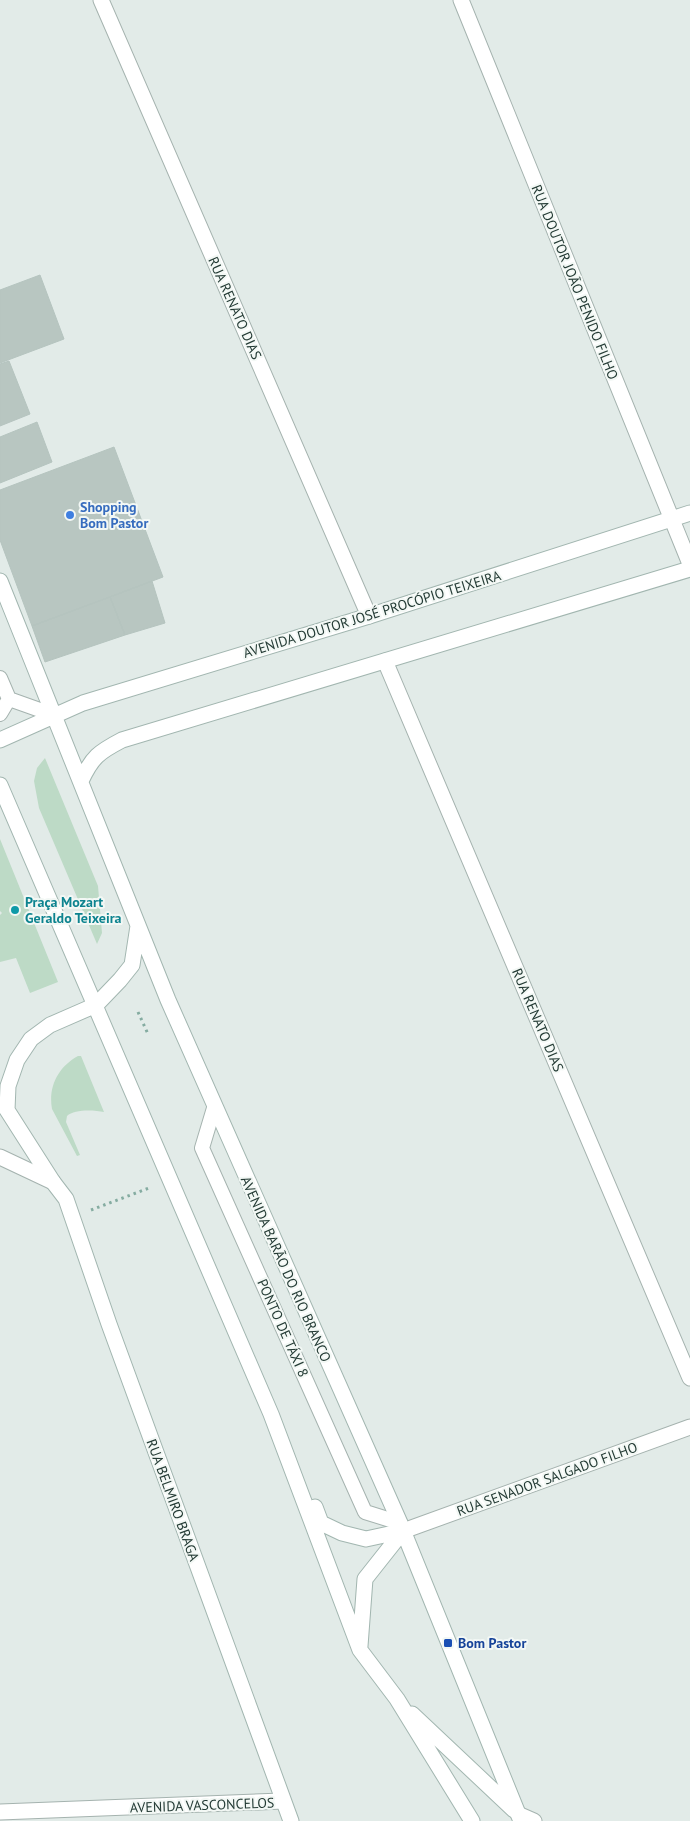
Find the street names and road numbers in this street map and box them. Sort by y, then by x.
street label: RUA DOUTOR JOÃO PENIDO FILHO [528,182,622,382]
street label: RUA RENATO DIAS [204,254,266,362]
street label: AVENIDA DOUTOR JOSÉ PROCÓPIO TEIXEIRA [241,566,504,662]
street label: RUA RENATO DIAS [508,966,568,1074]
street label: AVENIDA BARÃO DO RIO BRANCO [237,1173,335,1365]
street label: PONTO DE TÁXI 8 [253,1276,313,1380]
street label: RUA BELMIRO BRAGA [143,1436,204,1564]
street label: RUA SENADOR SALGADO FILHO [454,1438,640,1520]
street label: AVENIDA VASCONCELOS [129,1793,275,1817]

